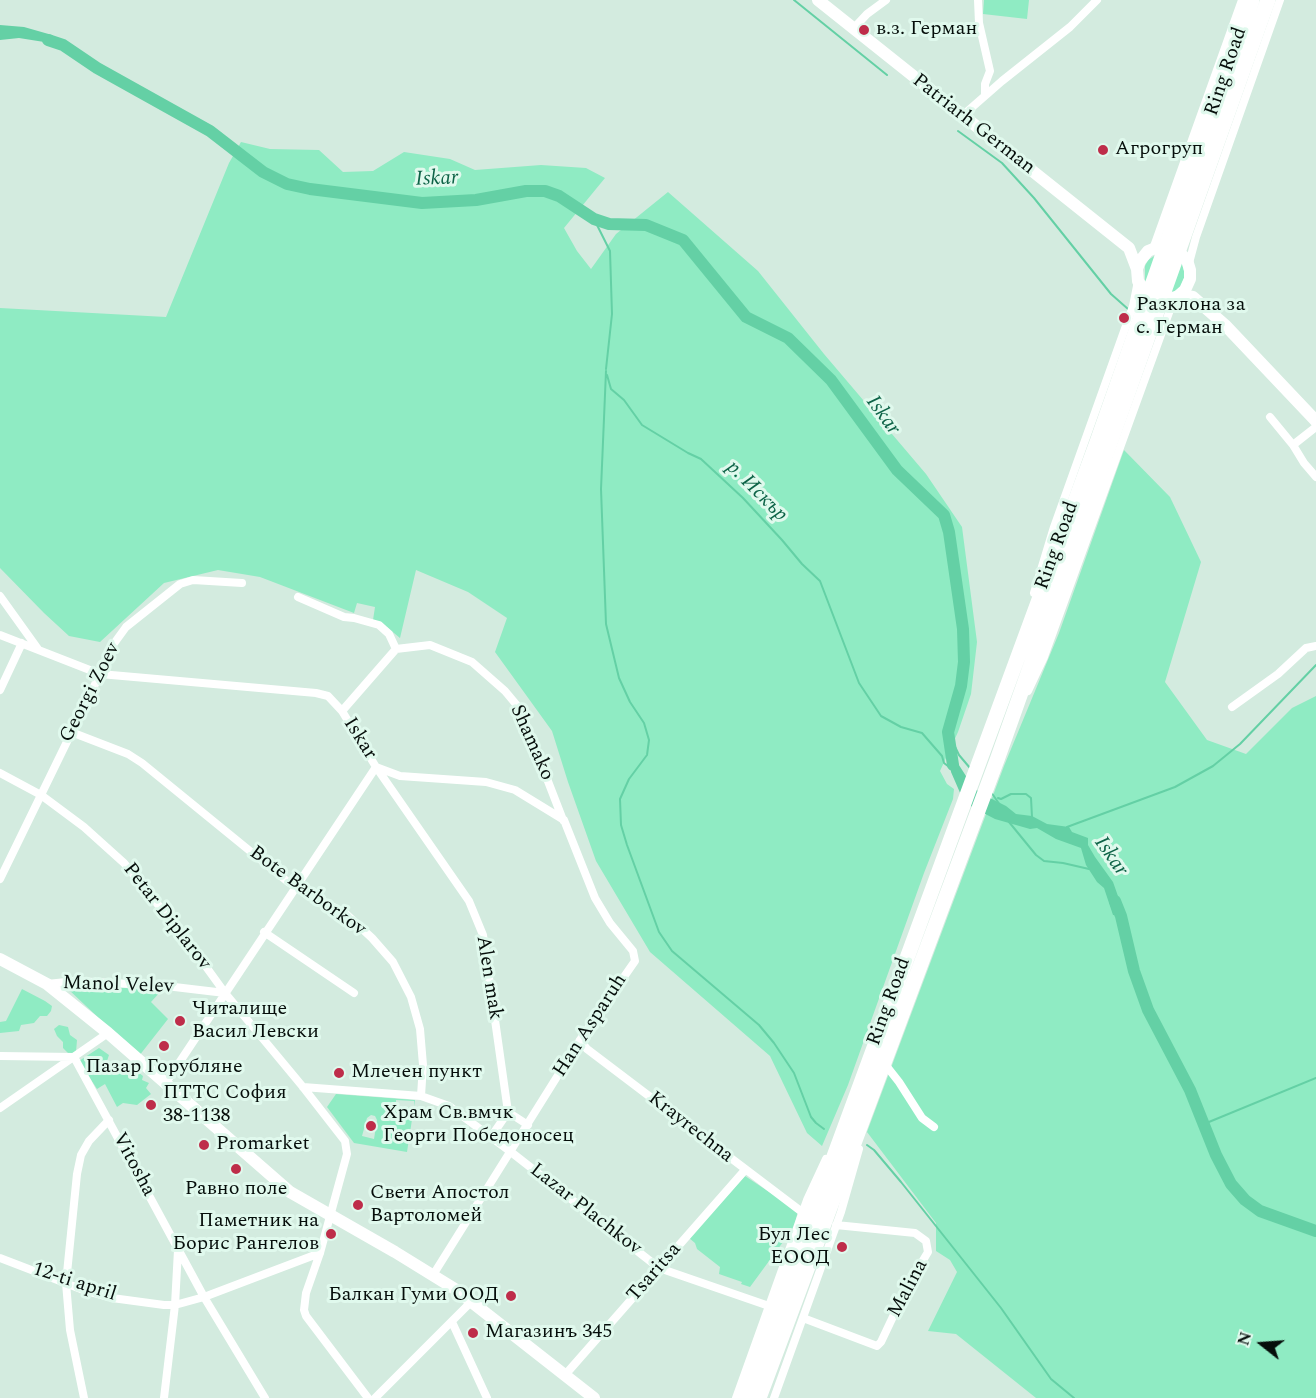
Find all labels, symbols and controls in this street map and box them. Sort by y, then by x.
place label: в.з. Герман [876,18,977,42]
marker: в.з. Герман [857,23,871,37]
street label: Ring Road [1201,25,1253,119]
street label: Patriarh German [907,70,1039,180]
place label: Агрогруп [1115,138,1203,162]
marker: Агрогруп [1096,143,1110,157]
water label: Iskar [415,167,459,193]
place label: Разклона за с. Герман [1136,294,1246,341]
marker: Разклона за с. Герман [1117,311,1131,325]
water label: Iskar [859,391,905,441]
water label: р. Искър [720,456,792,528]
street label: Ring Road [1031,499,1085,593]
street label: Georgi Zoev [56,639,126,747]
street label: Shamako [504,701,558,785]
street label: Iskar [337,714,381,764]
water label: Iskar [1087,832,1133,882]
street label: Bote Barborkov [244,842,370,942]
street label: Petar Diplarov [117,859,215,975]
street label: Alen mak [470,934,506,1022]
street label: Ring Road [863,955,917,1049]
street label: Han Asparuh [549,970,633,1082]
street label: Manol Velev [62,972,174,1000]
place label: Читалище Васил Левски [192,998,319,1045]
marker: Читалище Васил Левски [173,1014,187,1028]
marker: Пазар Горубляне [157,1039,171,1053]
place label: Пазар Горубляне [85,1056,243,1080]
place label: Млечен пункт [351,1061,482,1085]
marker: Млечен пункт [332,1066,346,1080]
place label: ПТТС София 38-1138 [163,1082,287,1129]
street label: Krayrechna [642,1087,738,1169]
marker: ПТТС София 38-1138 [144,1098,158,1112]
place label: Храм Св.вмчк Георги Победоносец [383,1102,574,1149]
marker: Храм Св.вмчк Георги Победоносец [364,1119,378,1133]
street label: Vitosha [106,1129,160,1201]
place label: Promarket [216,1133,310,1157]
marker: Promarket [197,1138,211,1152]
street label: Lazar Plachkov [524,1159,646,1261]
marker: Равно поле [229,1162,243,1176]
place label: Равно поле [185,1178,287,1202]
place label: Свети Апостол Вартоломей [370,1182,510,1229]
marker: Свети Апостол Вартоломей [351,1198,365,1212]
place label: Паметник на Борис Рангелов [173,1210,319,1257]
place label: Бул Лес ЕООД [758,1224,830,1271]
marker: Паметник на Борис Рангелов [324,1227,338,1241]
street label: Tsaritsa [623,1238,687,1308]
marker: Бул Лес ЕООД [835,1240,849,1254]
street label: Malina [884,1256,934,1322]
street label: 12-ti april [29,1258,119,1308]
place label: Балкан Гуми ООД [328,1284,499,1308]
marker: Балкан Гуми ООД [504,1289,518,1303]
north arrow [1232,1314,1292,1374]
place label: Магазинъ 345 [485,1321,612,1345]
marker: Магазинъ 345 [466,1326,480,1340]
text: N [1231,1329,1258,1348]

